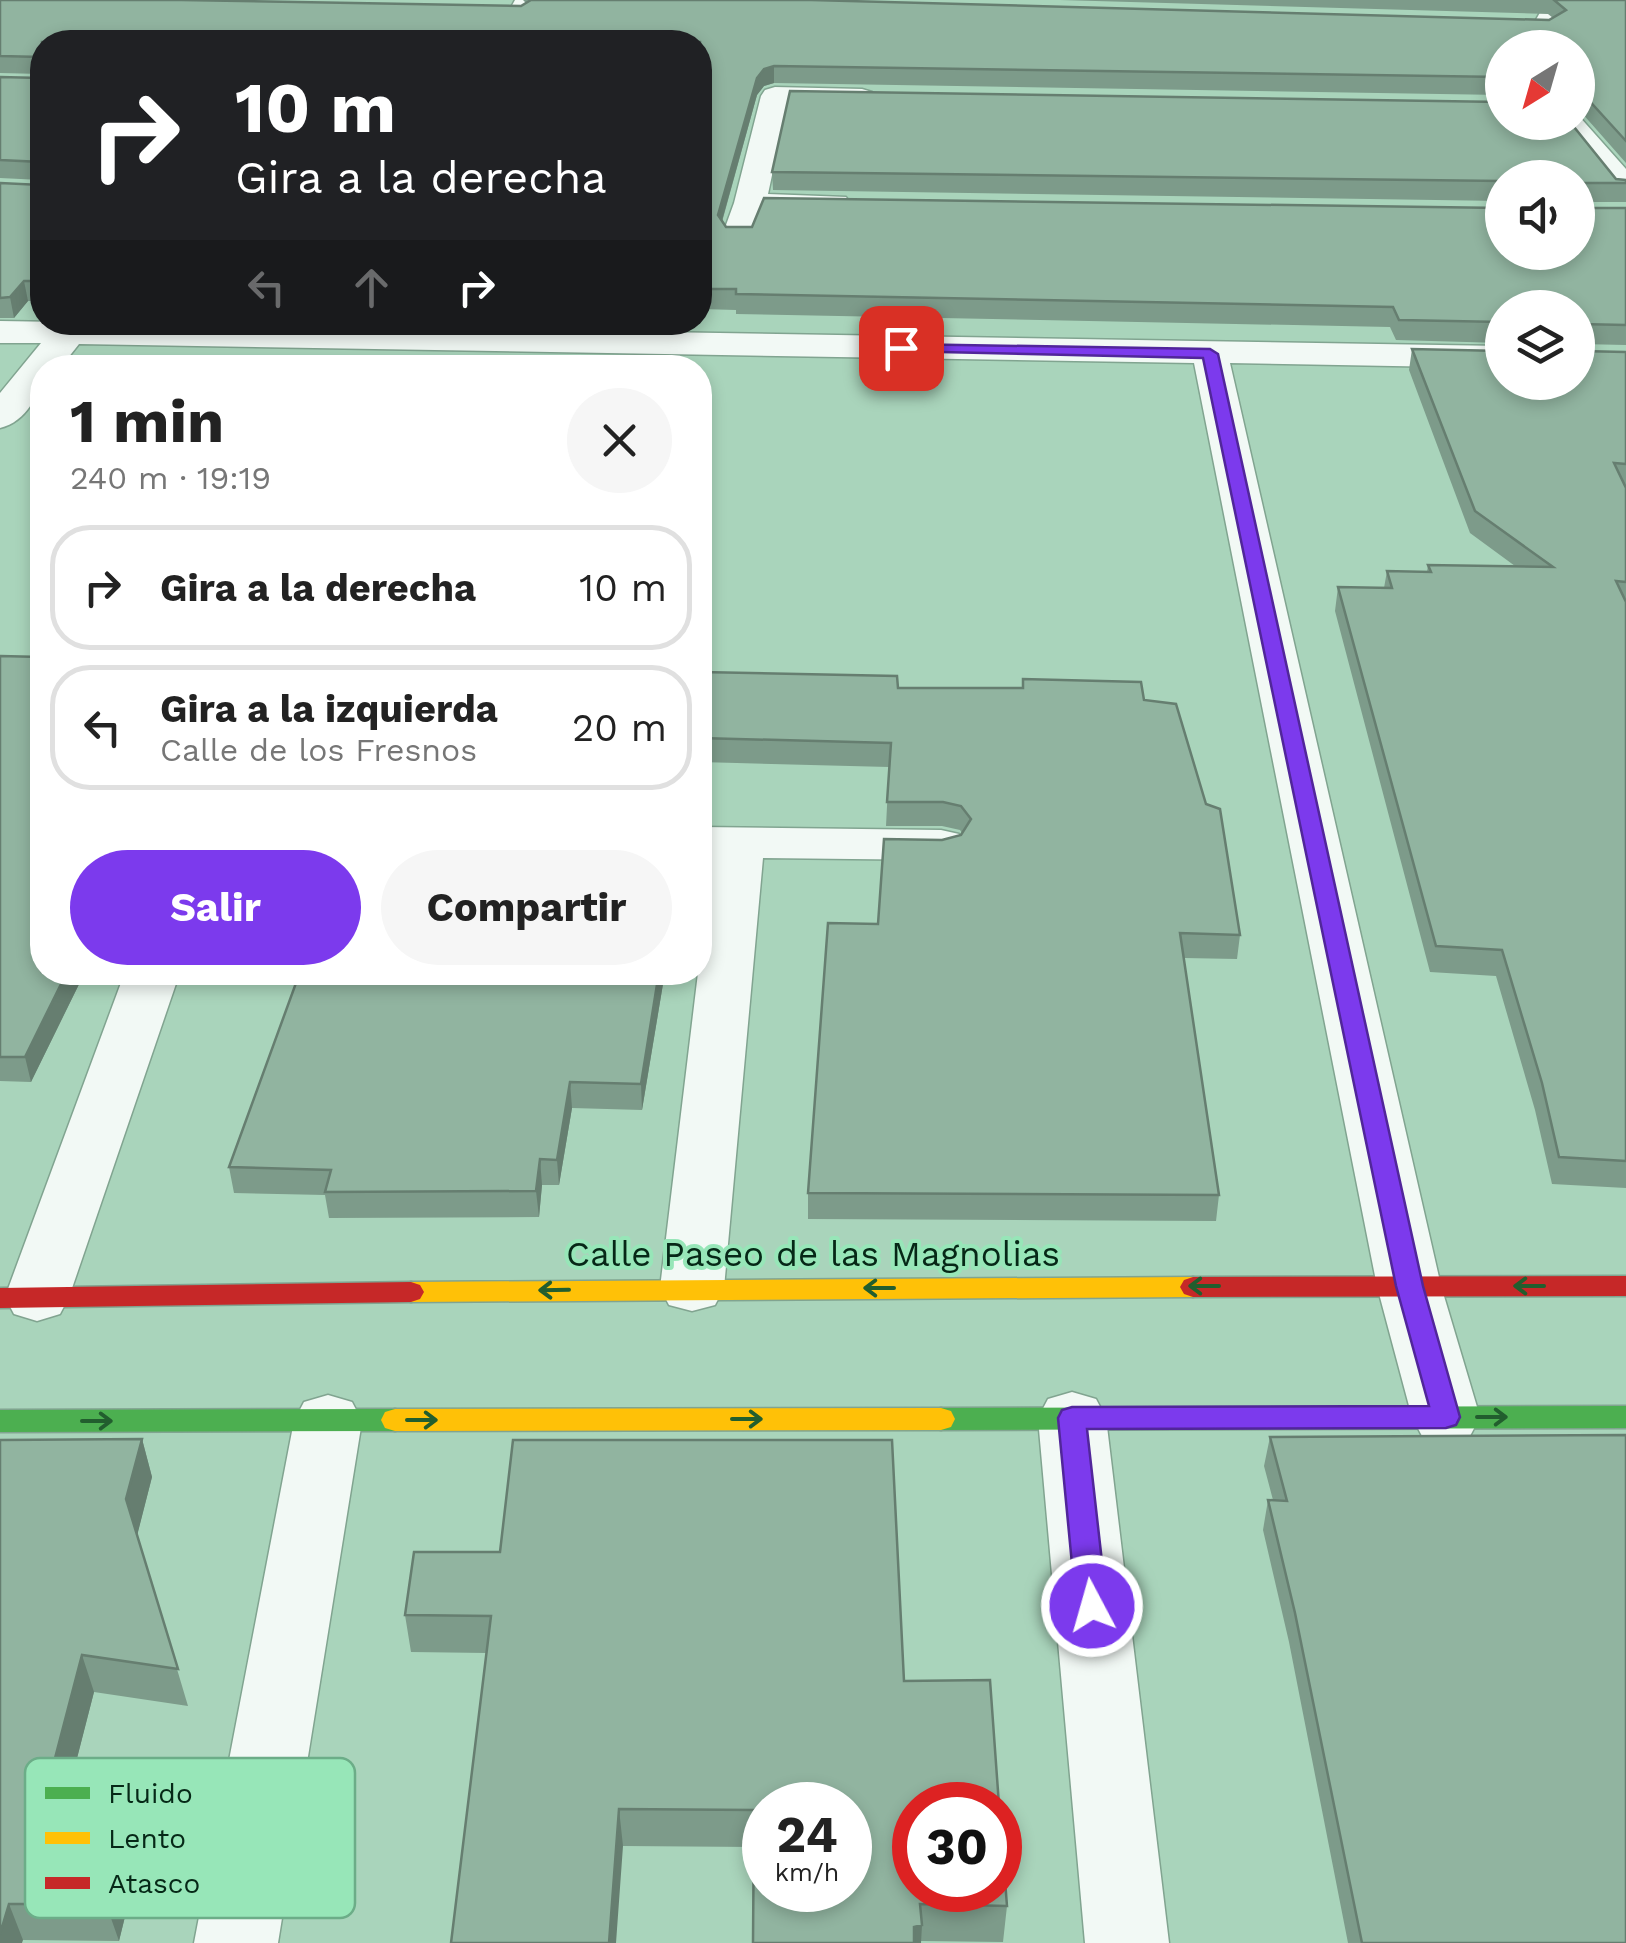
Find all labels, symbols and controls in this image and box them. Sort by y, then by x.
north arrow [1485,30,1595,140]
map controls [1485,30,1595,400]
text: 10 m [235,67,396,149]
icon: right [70,70,200,200]
text: Gira a la derecha [235,151,607,204]
button: sound [1485,160,1595,270]
icon: left [239,260,294,315]
icon: ahead [344,260,399,315]
icon: right [449,260,504,315]
button: layers [1485,290,1595,400]
pin [859,306,944,391]
icon: arrive [874,321,929,376]
text: 1 min [70,386,224,457]
button: close [567,388,672,493]
text: 240 m · 19:19 [70,459,271,497]
icon: right [75,560,130,615]
text: Gira a la derecha [160,566,476,610]
text: 10 m [579,566,667,610]
text: Gira a la izquierda [160,687,498,731]
icon: left [75,700,130,755]
text: 20 m [572,706,667,750]
text: Calle de los Fresnos [160,731,477,769]
button: Salir [70,850,361,965]
button: Compartir [381,850,672,965]
street label: Calle Paseo de las Magnolias [566,1233,1060,1275]
one-way arrow [1188,1276,1220,1296]
one-way arrow [1513,1276,1546,1296]
one-way arrow [863,1278,896,1298]
one-way arrow [538,1281,570,1300]
one-way arrow [1476,1408,1508,1426]
one-way arrow [406,1410,438,1430]
one-way arrow [730,1410,763,1428]
one-way arrow [80,1412,113,1430]
position arrow [1040,1554,1144,1658]
legend [25,1758,355,1918]
text: Fluido [108,1777,193,1810]
speed limit sign: 30 [892,1782,1022,1912]
text: 24 [776,1805,838,1864]
text: Lento [108,1822,186,1855]
text: km/h [775,1858,839,1887]
text: Atasco [108,1867,200,1900]

